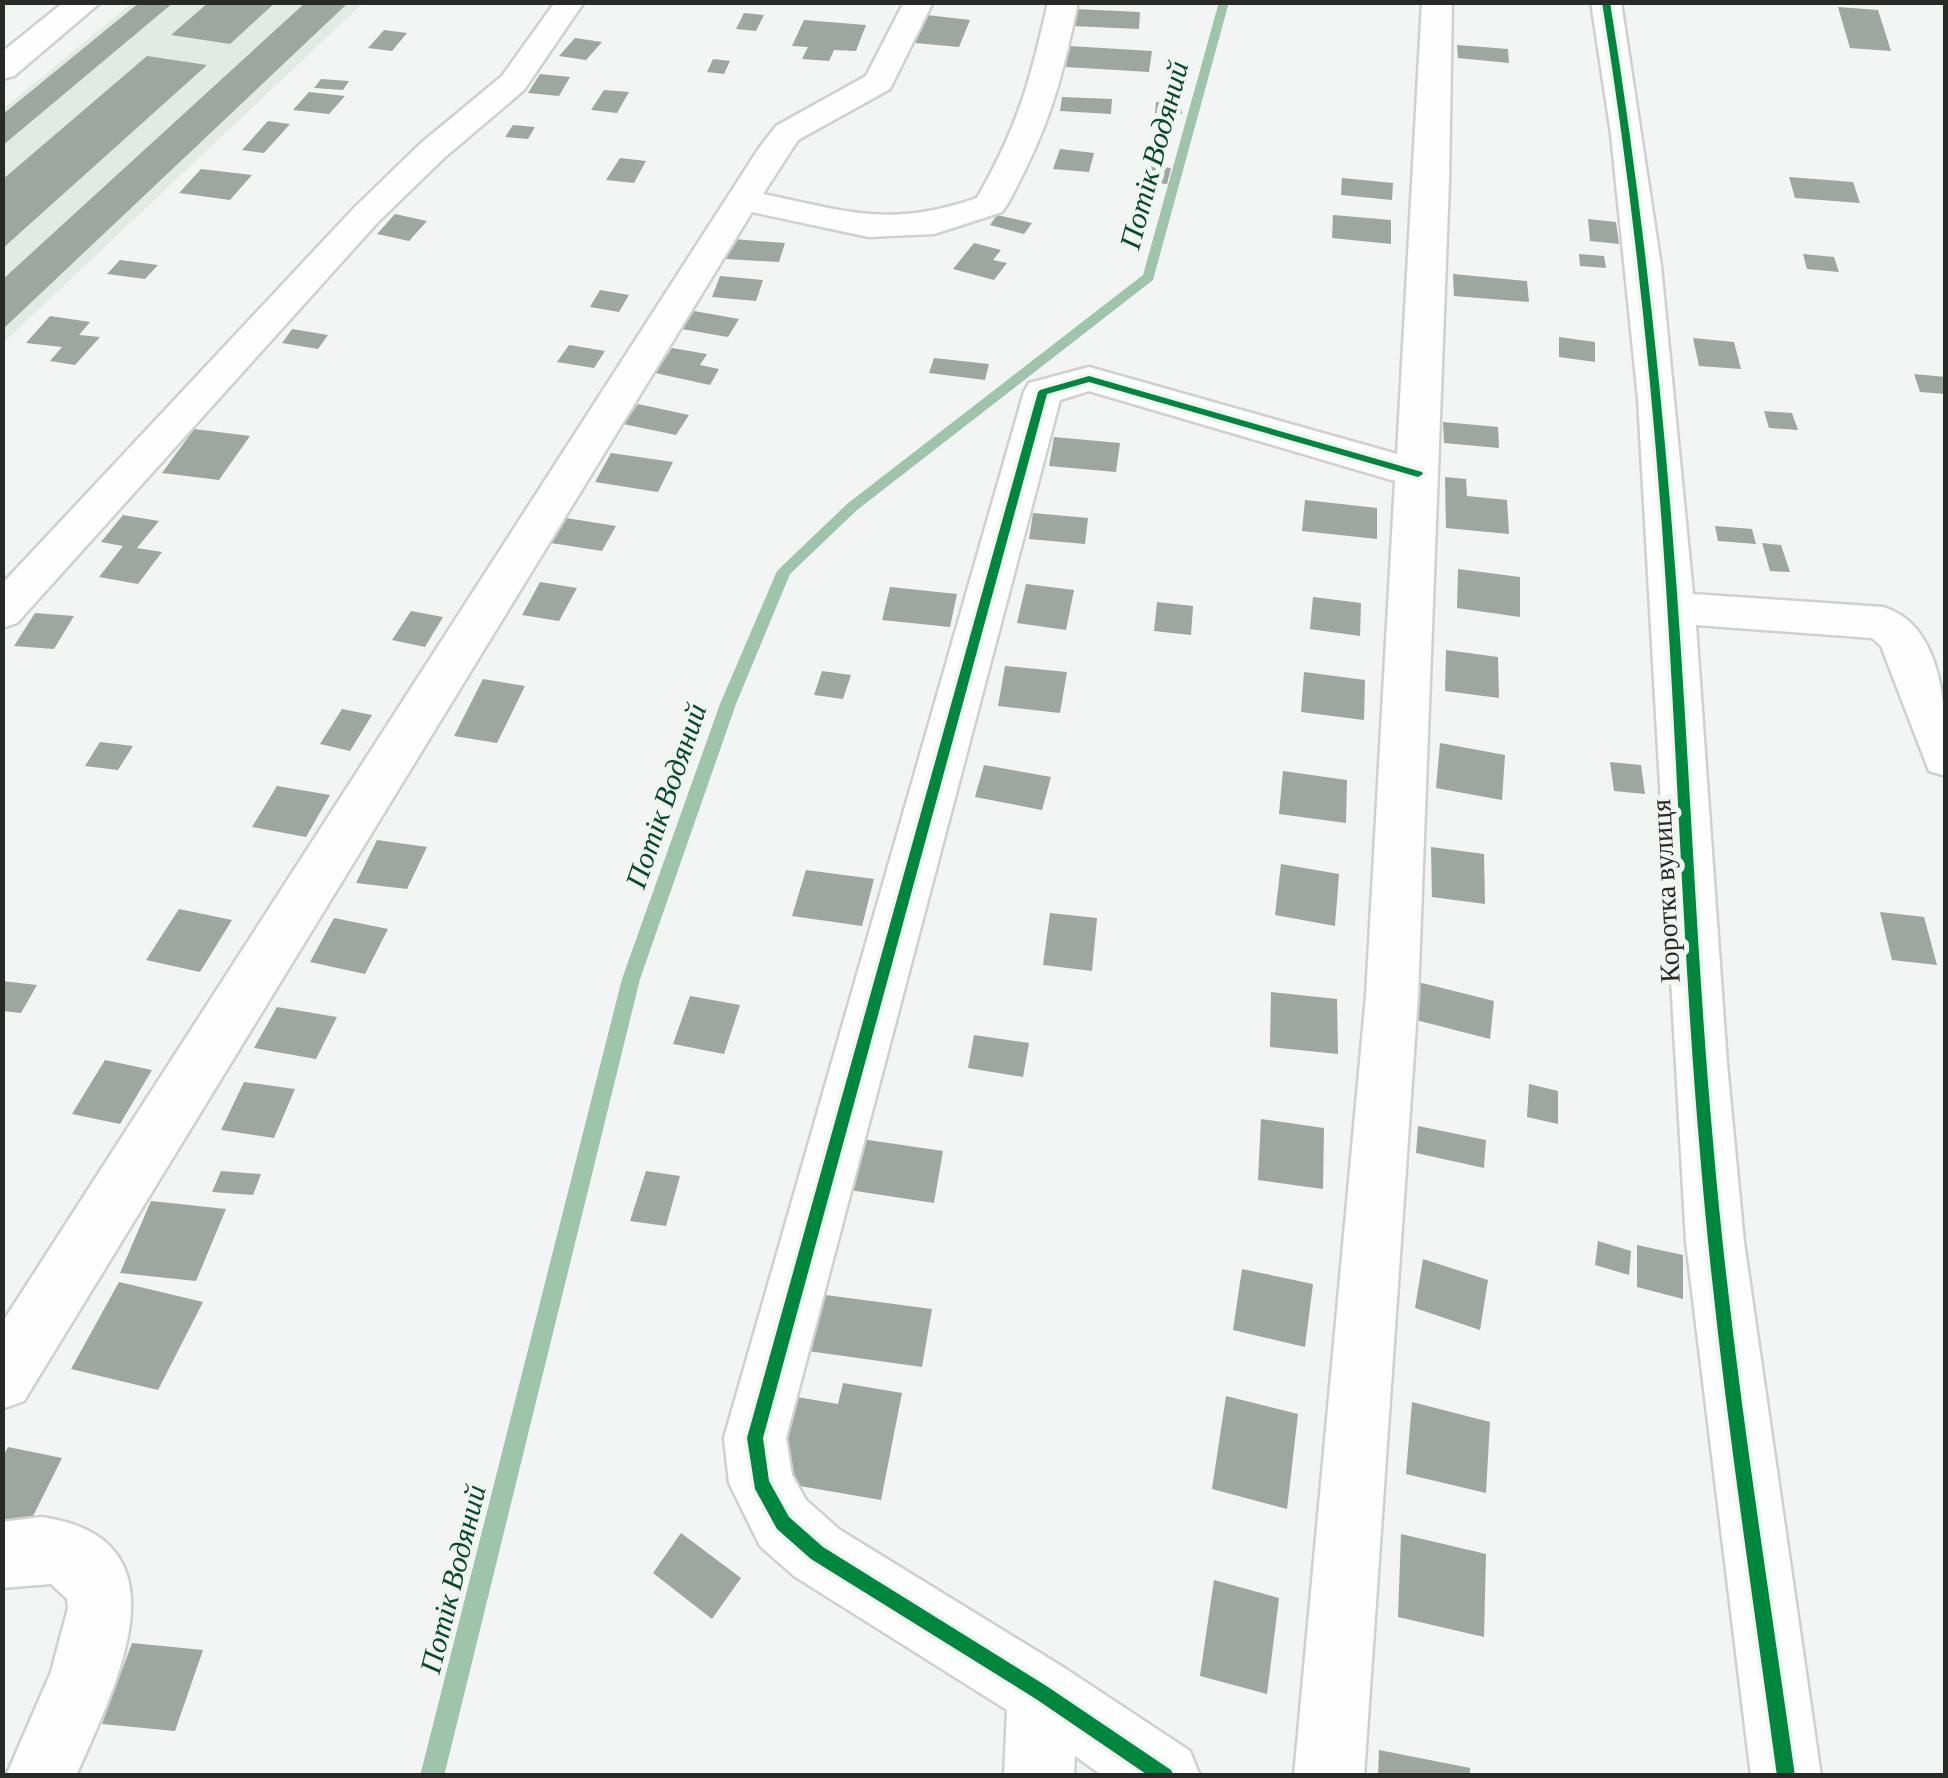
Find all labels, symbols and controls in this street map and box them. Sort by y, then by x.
water label: Потік Водяний [1112,57,1194,253]
water label: Потік Водяний [618,699,713,894]
street label: Коротка вулиця [1645,798,1686,984]
water label: Потік Водяний [413,1481,492,1678]

